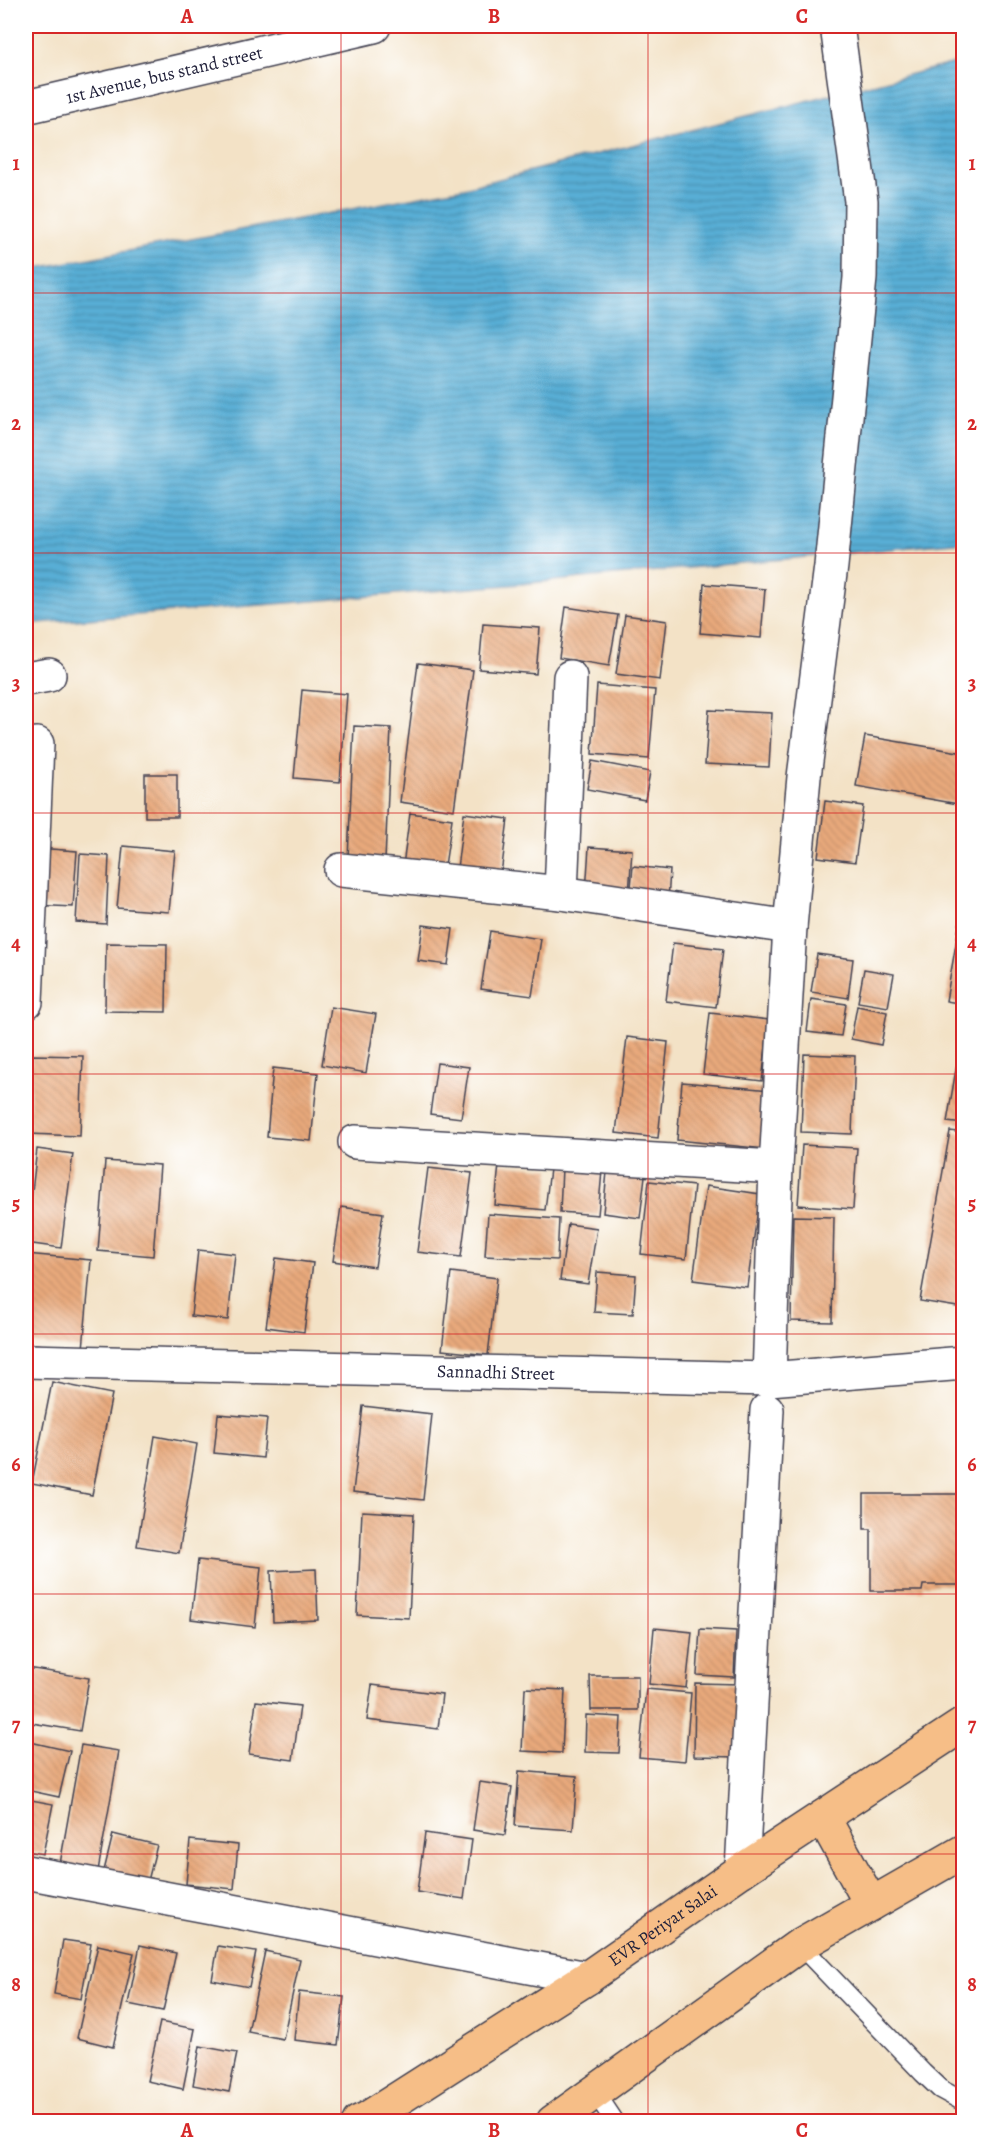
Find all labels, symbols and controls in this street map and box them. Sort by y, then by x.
text: A [180,3,194,30]
text: B [488,3,500,30]
text: C [796,3,808,30]
street label: 1st Avenue, bus stand street [64,40,265,109]
text: 1 [12,150,20,177]
text: 1 [968,150,976,177]
text: 2 [11,410,21,437]
text: 2 [967,410,977,437]
text: 3 [12,670,20,697]
text: 3 [968,670,976,697]
text: 4 [11,930,21,957]
text: 4 [967,930,977,957]
text: 5 [12,1190,20,1217]
text: 5 [968,1190,976,1217]
street label: Sannadhi Street [437,1359,555,1386]
text: 6 [11,1451,21,1478]
text: 6 [967,1451,977,1478]
text: 7 [12,1711,21,1738]
text: 7 [968,1711,977,1738]
street label: EVR Periyar Salai [604,1879,722,1972]
text: 8 [11,1971,21,1998]
text: 8 [967,1971,977,1998]
text: A [180,2117,194,2144]
text: B [488,2117,500,2144]
text: C [796,2117,808,2144]

